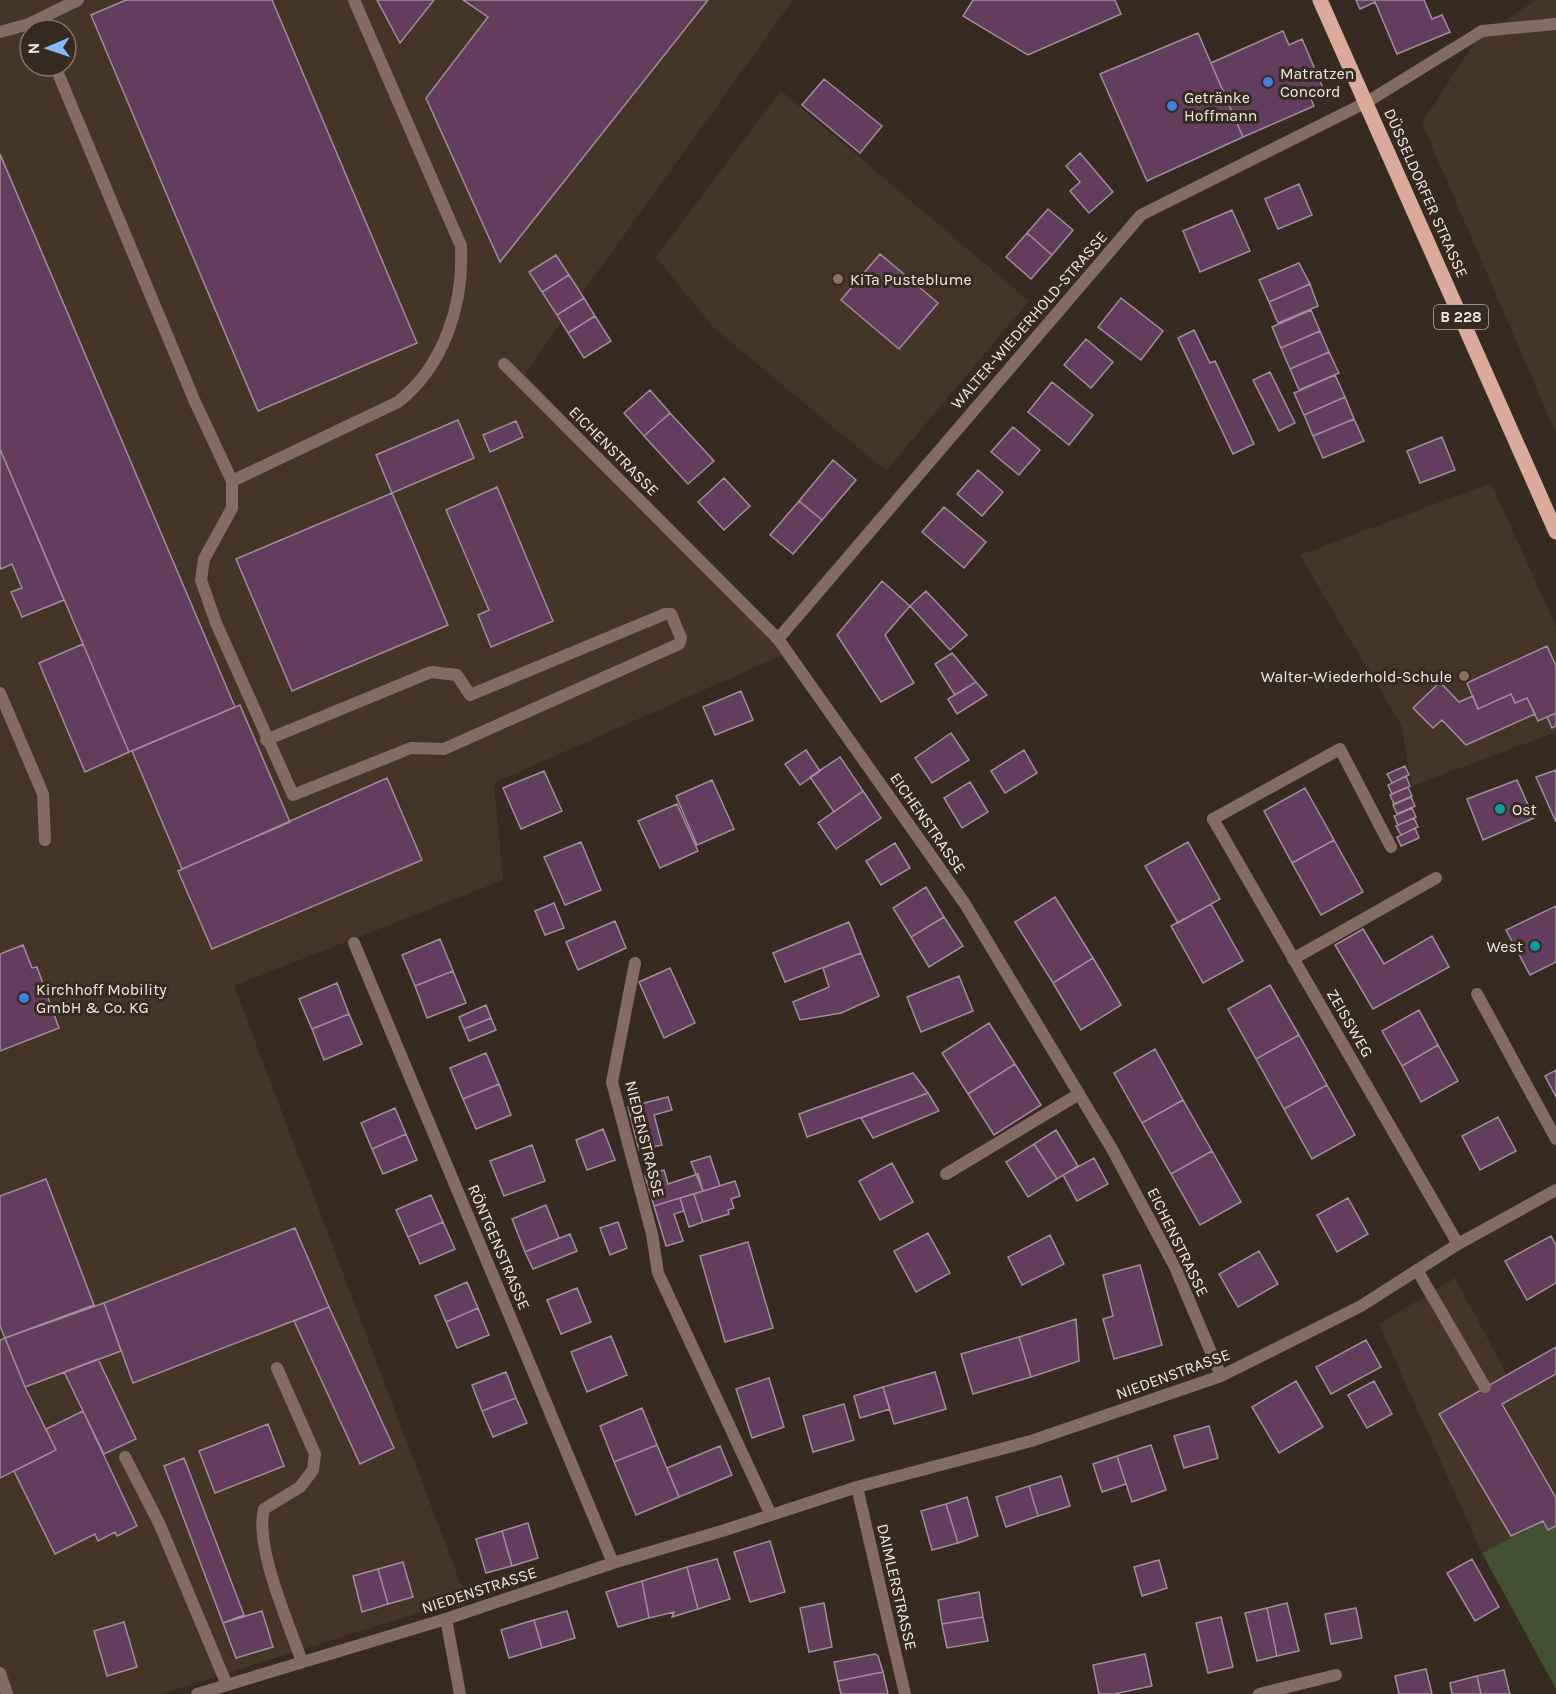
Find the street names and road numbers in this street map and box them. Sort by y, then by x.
street label: DÜSSELDORFER STRASSE [1380,105,1472,281]
street label: WALTER-WIEDERHOLD-STRASSE [947,227,1111,413]
road number: B 228 [1434,305,1488,329]
street label: EICHENSTRASSE [565,402,663,500]
street label: EICHENSTRASSE [886,769,970,877]
street label: ZEISSWEG [1323,985,1377,1061]
street label: NIEDENSTRASSE [621,1079,669,1199]
street label: RÖNTGENSTRASSE [464,1181,534,1313]
street label: EICHENSTRASSE [1143,1184,1213,1300]
street label: NIEDENSTRASSE [1113,1345,1233,1403]
street label: DAIMLERSTRASSE [873,1522,921,1652]
street label: NIEDENSTRASSE [419,1562,539,1618]

